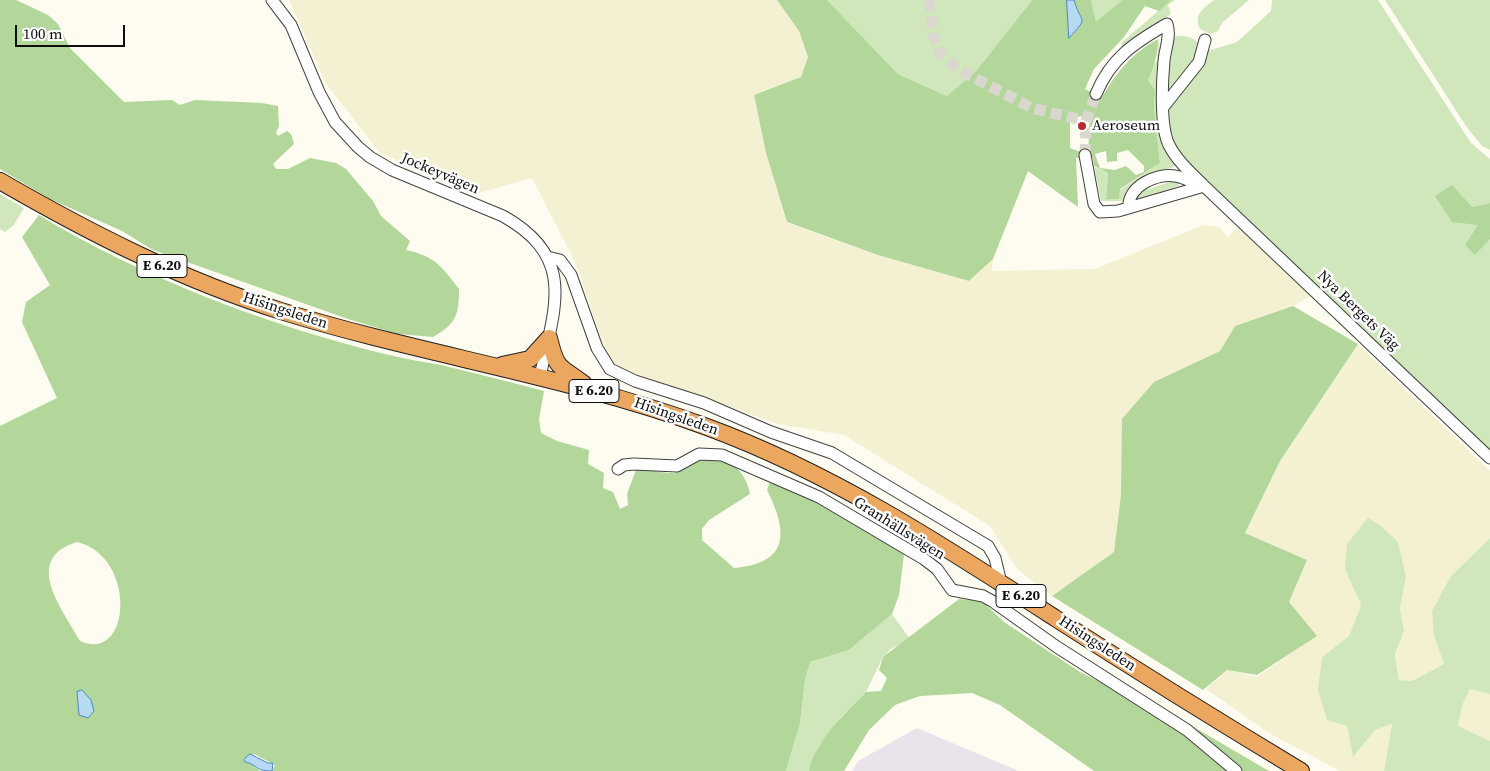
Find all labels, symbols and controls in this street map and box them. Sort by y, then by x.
scale bar [18,15,128,47]
text: 100 m [23,23,63,44]
place label: Aeroseum [1092,117,1160,135]
marker: Aeroseum [1076,120,1088,132]
street label: Jockeyvägen [398,149,482,199]
road number: E 6.20 [137,255,187,278]
street label: Nya Bergets Väg [1313,267,1403,355]
street label: Hisingsleden [240,289,330,333]
road number: E 6.20 [569,380,619,402]
street label: Hisingsleden [632,394,720,440]
street label: Granhällsvägen [850,494,948,564]
road number: E 6.20 [996,584,1046,608]
street label: Hisingsleden [1055,613,1139,675]

